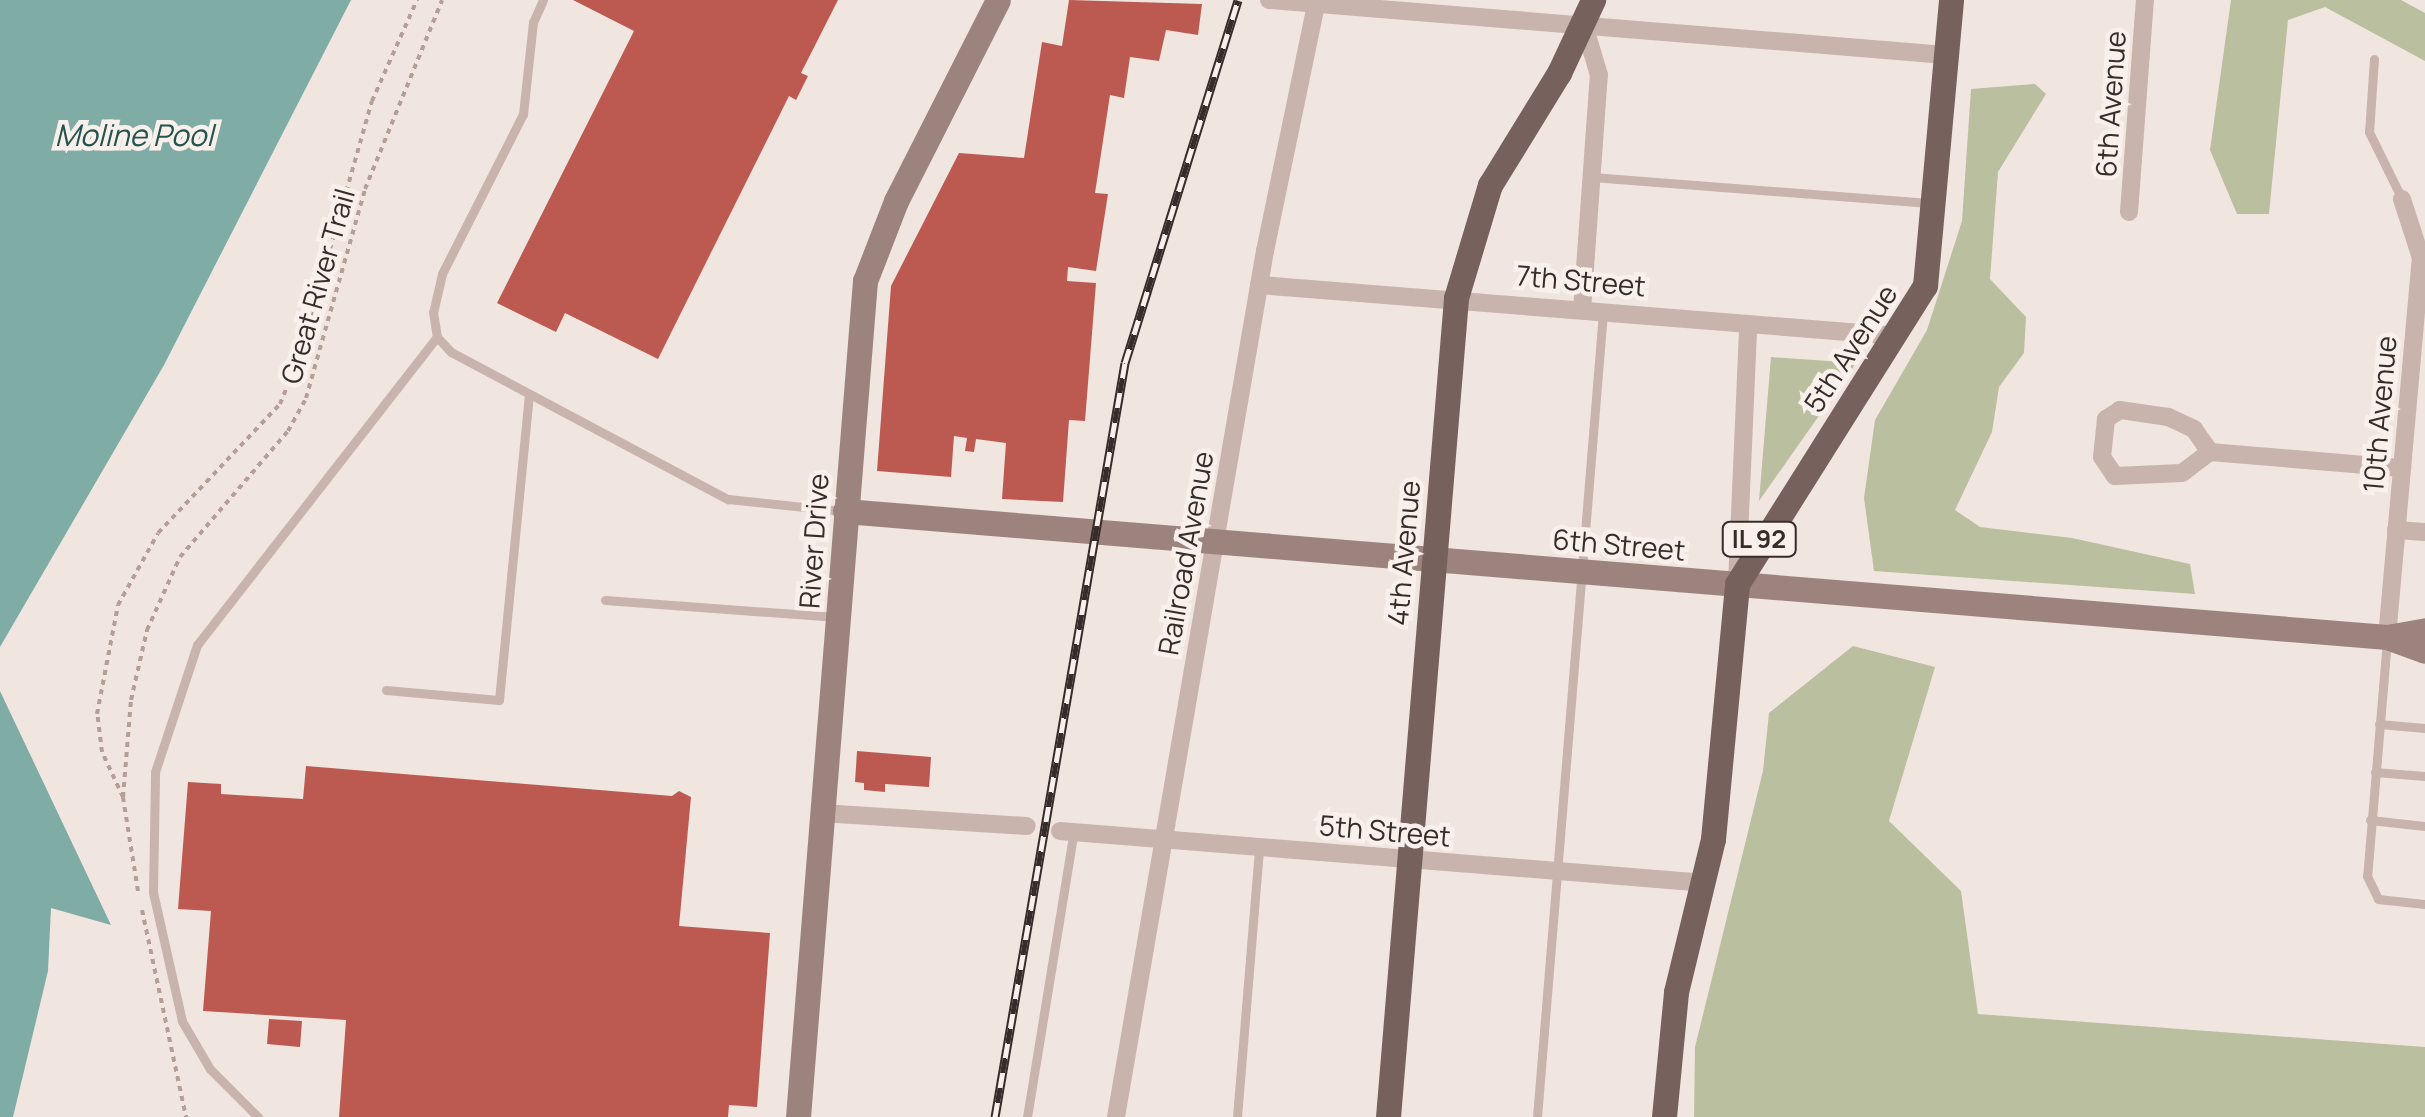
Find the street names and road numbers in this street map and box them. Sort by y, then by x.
street label: 6th Avenue [2088,30,2132,178]
street label: Great River Trail [273,185,361,387]
street label: 7th Street [1515,258,1647,302]
street label: 5th Avenue [1796,278,1904,418]
street label: 10th Avenue [2355,334,2403,494]
street label: Railroad Avenue [1151,449,1219,657]
street label: River Drive [792,472,834,610]
street label: 4th Avenue [1380,479,1426,627]
road number: IL 92 [1719,519,1799,559]
street label: 6th Street [1551,521,1687,567]
street label: 5th Street [1318,808,1452,852]

